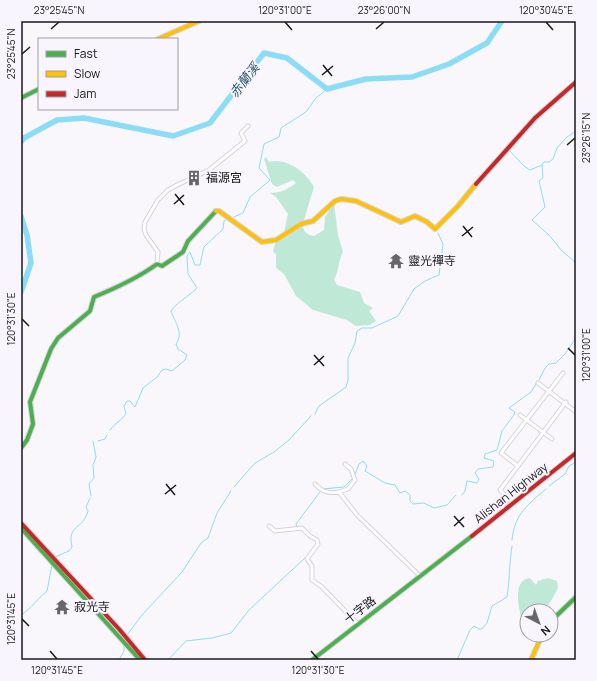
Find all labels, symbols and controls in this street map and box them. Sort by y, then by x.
text: 23°25'45"N [34,3,84,17]
text: 120°31'00"E [258,3,312,17]
text: 23°26'00"N [358,3,411,17]
text: 120°30'45"E [519,3,573,17]
text: 23°25'45"N [4,29,18,79]
legend [38,38,178,110]
text: Fast [74,45,98,62]
water label: 赤蘭溪 [225,58,264,101]
text: Slow [74,65,100,82]
text: Jam [74,85,96,102]
text: 23°26'15"N [579,113,593,163]
building icon: 福源宮 [185,169,203,187]
place label: 福源宮 [206,169,242,186]
temple icon: 靈光禪寺 [387,252,405,270]
place label: 靈光禪寺 [408,252,456,269]
text: 120°31'30"E [4,292,18,346]
text: 120°31'00"E [579,328,593,382]
street label: Alishan Highway [470,458,552,527]
street label: 十字路 [340,592,379,627]
text: 120°31'45"E [4,593,18,645]
temple icon: 寂光寺 [53,598,71,616]
place label: 寂光寺 [74,598,110,615]
north arrow [519,603,559,643]
text: N [538,623,554,639]
text: 120°31'45"E [31,663,83,677]
text: 120°31'30"E [291,663,345,677]

